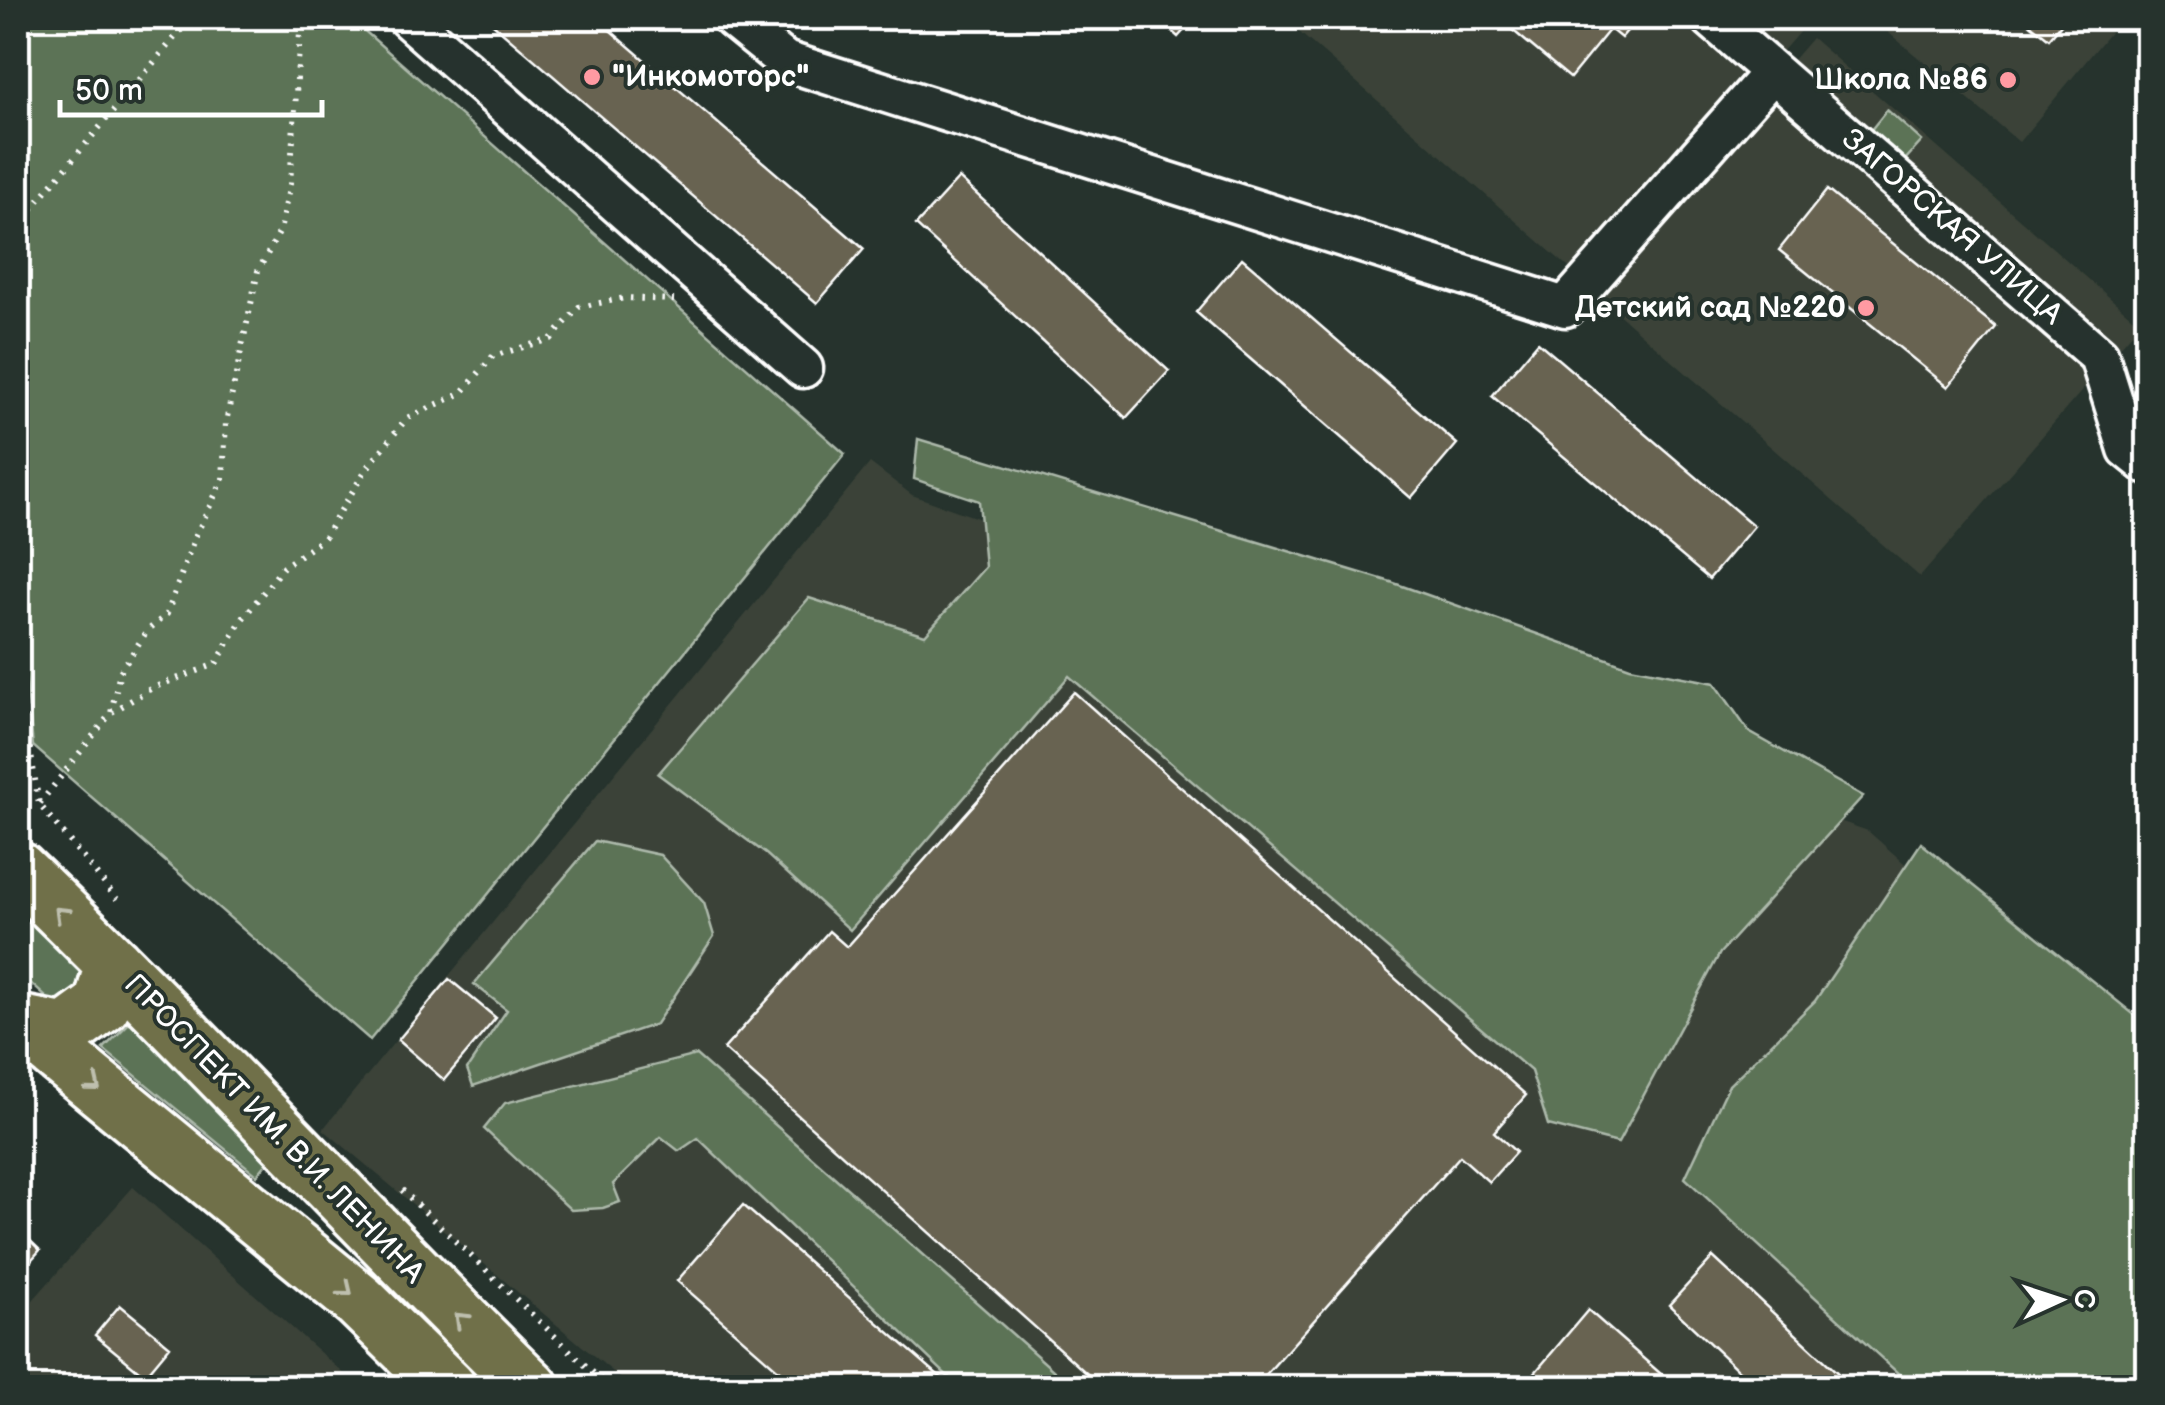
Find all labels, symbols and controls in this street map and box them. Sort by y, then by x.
scale bar [60,55,322,117]
place label: "Инкомоторс" [612,59,809,95]
place label: Школа №86 [1814,62,1988,98]
marker: "Инкомоторс" [581,66,603,88]
marker: Школа №86 [1997,69,2019,91]
text: 50 m [75,73,143,109]
street label: ЗАГОРСКАЯ УЛИЦА [1834,121,2070,333]
place label: Детский сад №220 [1575,290,1846,326]
marker: Детский сад №220 [1855,297,1877,319]
one-way arrow [55,907,73,925]
street label: ПРОСПЕКТ ИМ. В.И. ЛЕНИНА [117,967,432,1292]
one-way arrow [83,1073,101,1091]
north arrow [2010,1250,2110,1350]
one-way arrow [334,1278,352,1296]
text: С [2066,1288,2100,1310]
one-way arrow [454,1313,472,1331]

